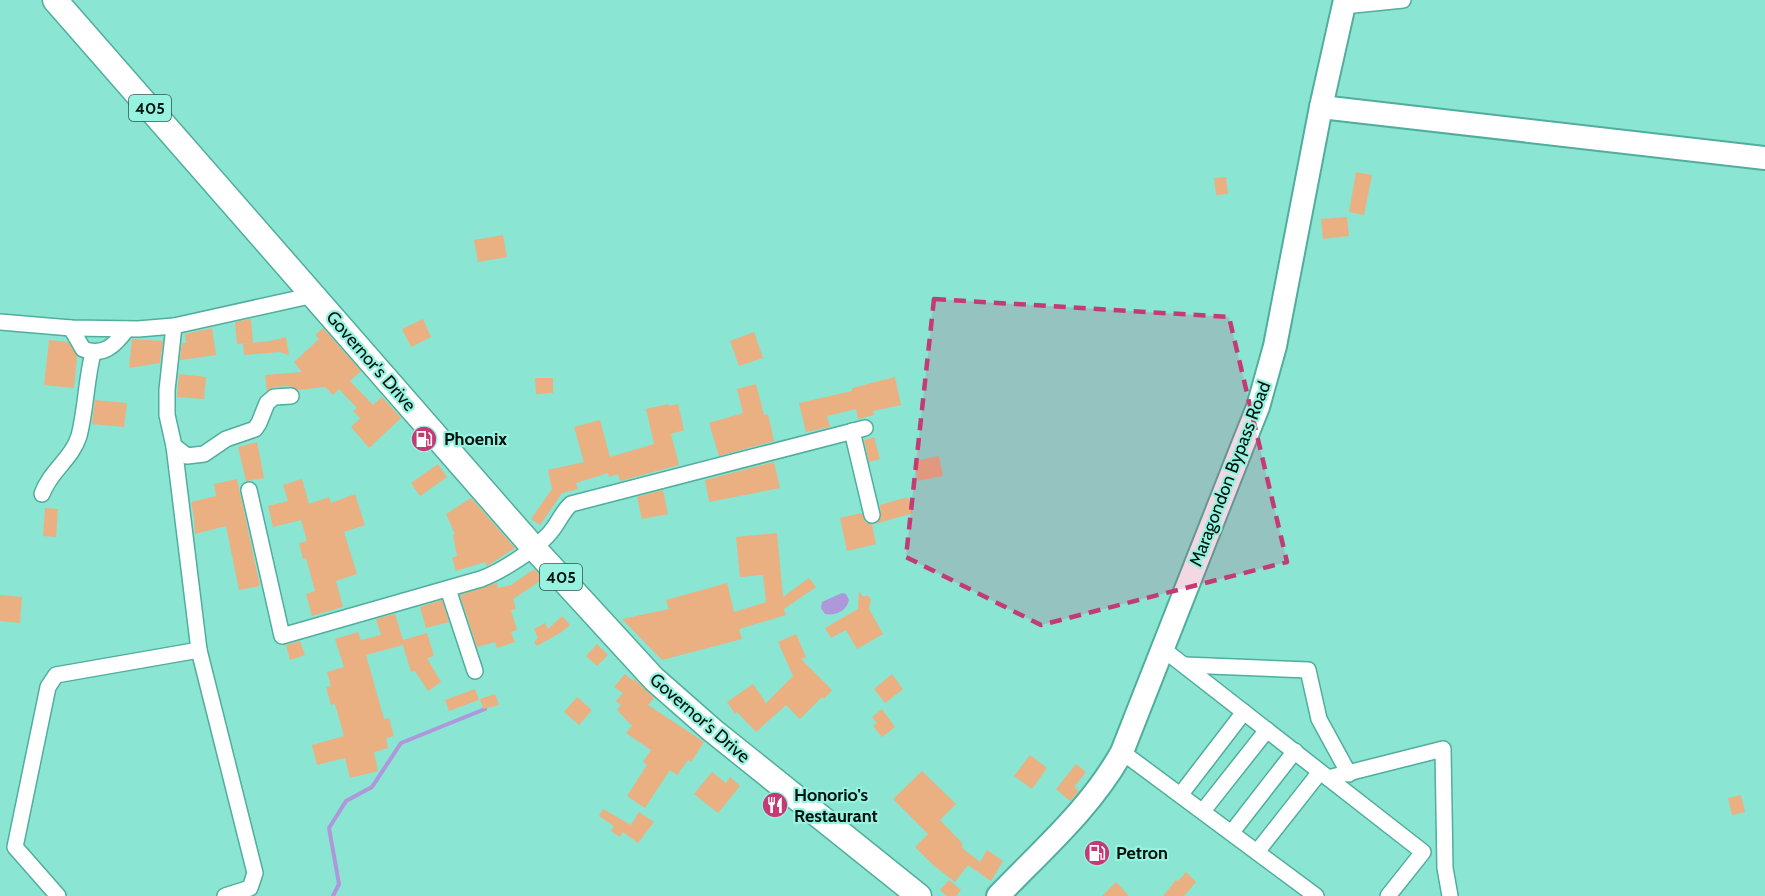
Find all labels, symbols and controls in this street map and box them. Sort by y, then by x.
road number: 405 [129,95,171,121]
street label: Governor's Drive [321,306,421,416]
street label: Maragondon Bypass Road [1185,378,1275,570]
fuel station icon: Phoenix [409,424,439,454]
place label: Phoenix [444,428,507,450]
road number: 405 [540,564,582,590]
street label: Governor's Drive [645,668,755,768]
place label: Honorio's Restaurant [794,784,878,827]
restaurant icon: Honorio's Restaurant [760,790,790,820]
fuel station icon: Petron [1082,838,1112,868]
place label: Petron [1116,842,1168,864]

